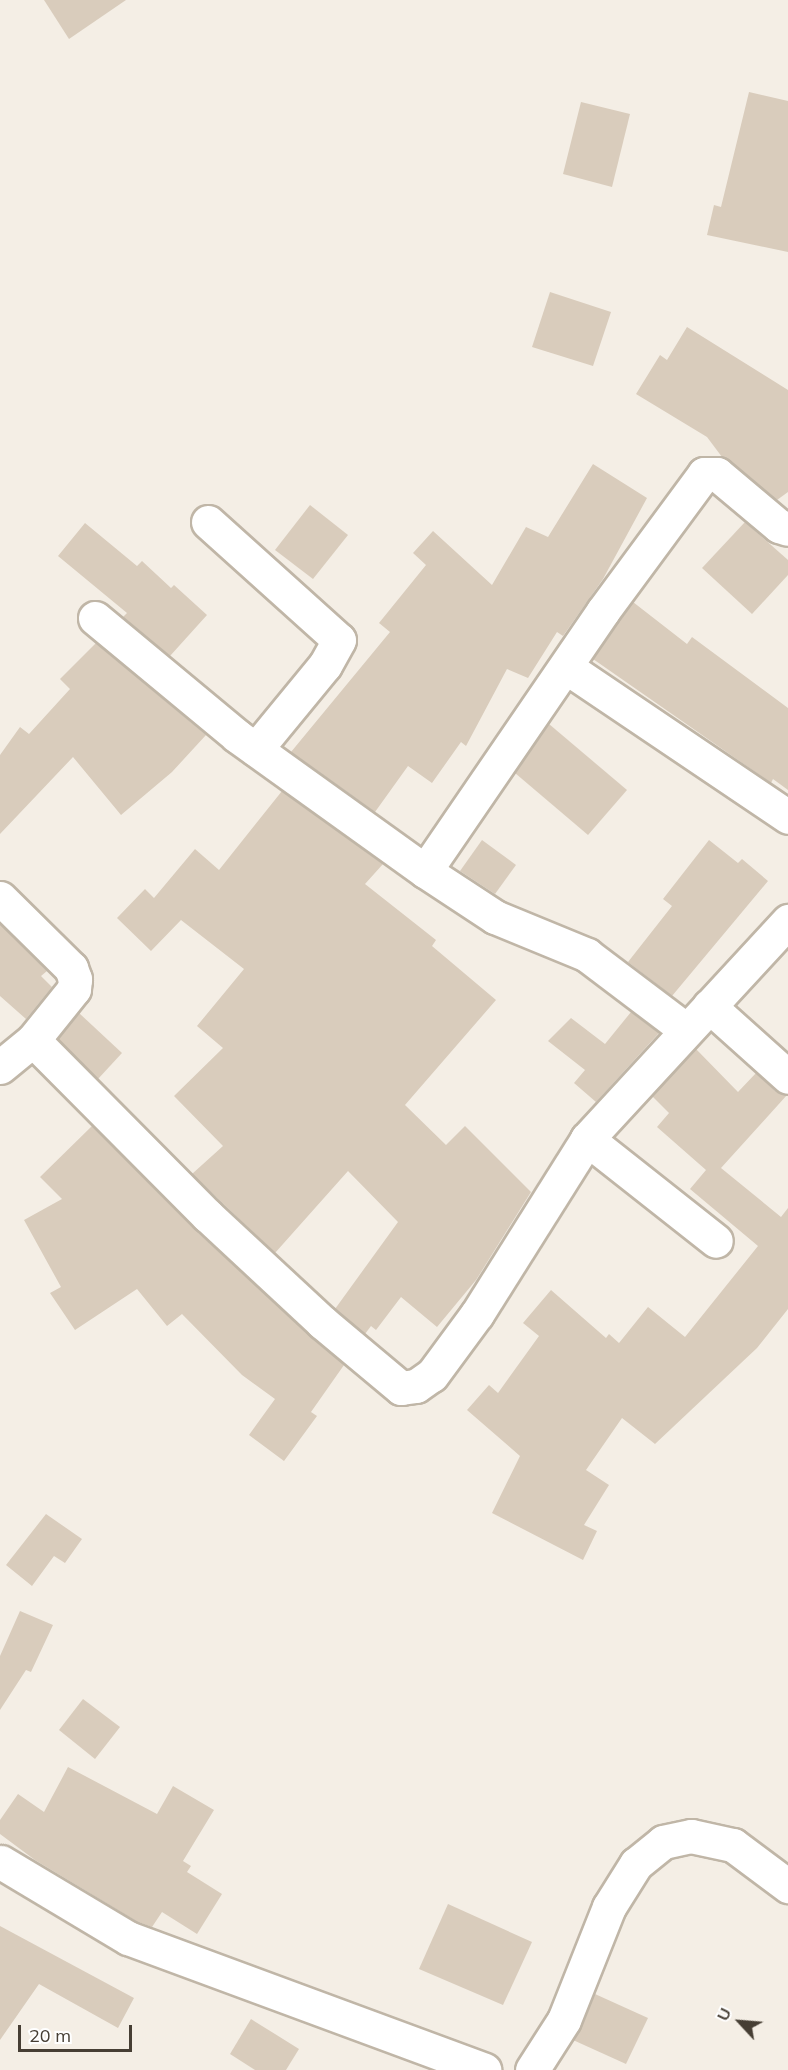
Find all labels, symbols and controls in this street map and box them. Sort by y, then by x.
north arrow [710,1992,770,2052]
text: U [712,2004,735,2024]
scale bar [21,2013,135,2051]
text: 20 m [29,2024,71,2047]

